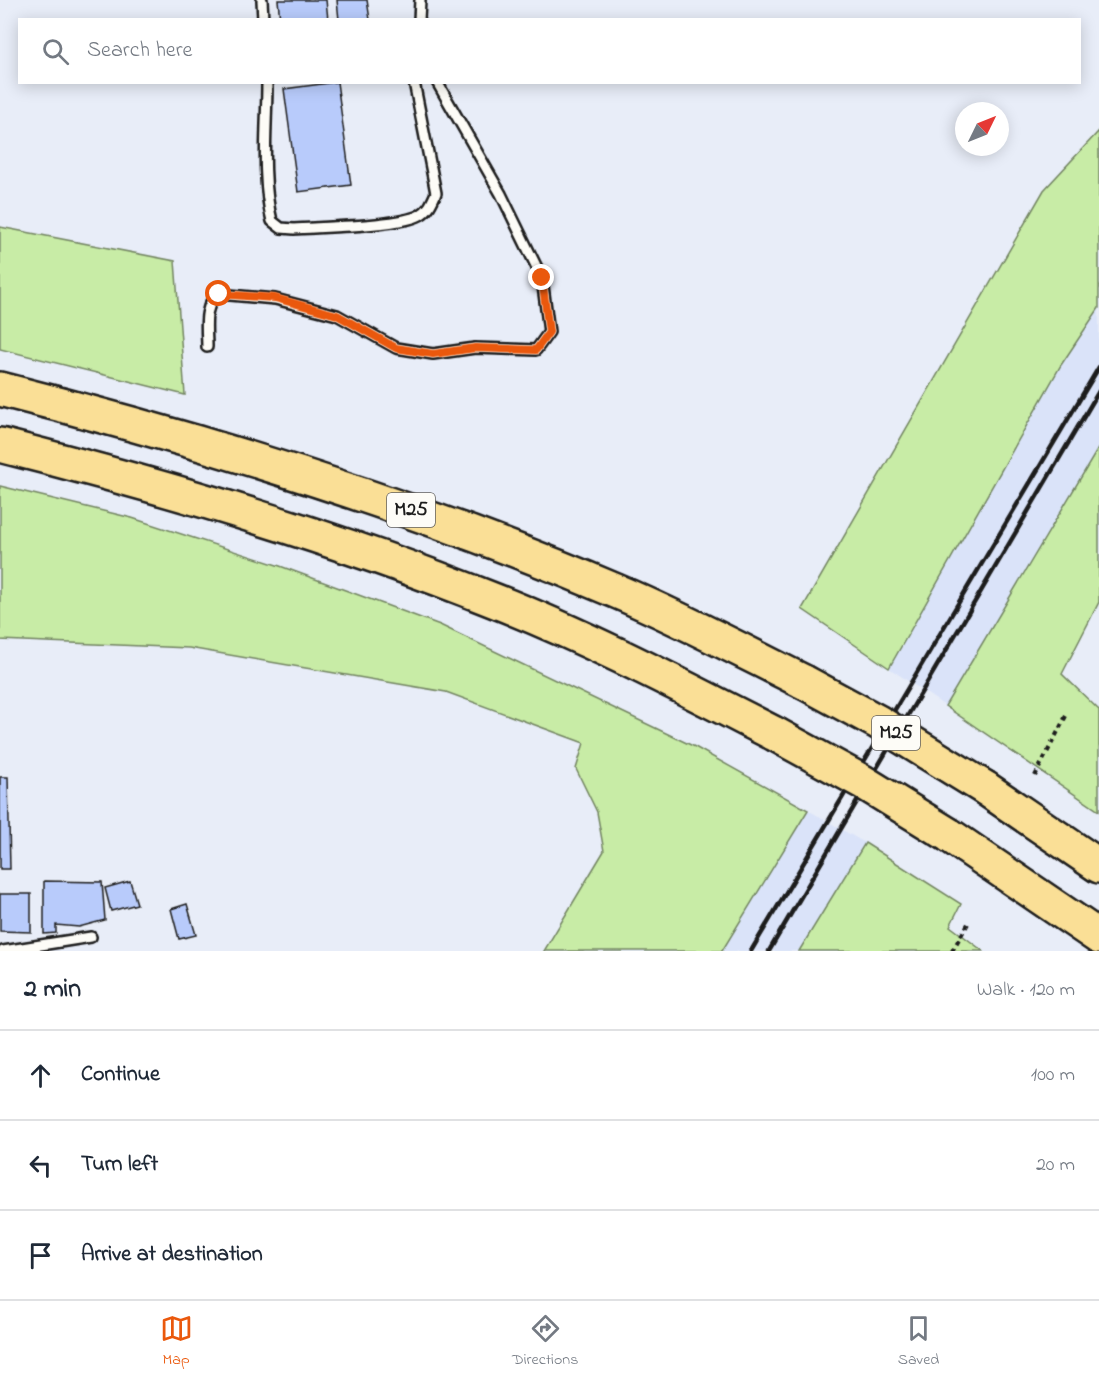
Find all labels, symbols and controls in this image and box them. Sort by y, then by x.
search box [18,18,1081,84]
icon: search [39,35,72,68]
text: Search here [87,35,192,67]
north arrow [955,102,1009,156]
route end [528,264,554,290]
route start [205,280,231,306]
road number: M25 [387,493,435,527]
road number: M25 [872,716,920,750]
text: 2 min [24,971,81,1009]
text: Walk · 120 m [977,976,1075,1005]
icon: ahead [24,1059,57,1092]
text: Continue [81,1059,160,1091]
text: 100 m [1031,1061,1075,1090]
icon: left [24,1149,57,1182]
text: Turn left [81,1149,158,1181]
text: 20 m [1036,1151,1075,1180]
icon: arrive [24,1239,57,1272]
text: Arrive at destination [81,1239,263,1271]
tab: Map [160,1312,193,1372]
tab: Directions [512,1312,578,1372]
tab: Saved [898,1312,939,1372]

